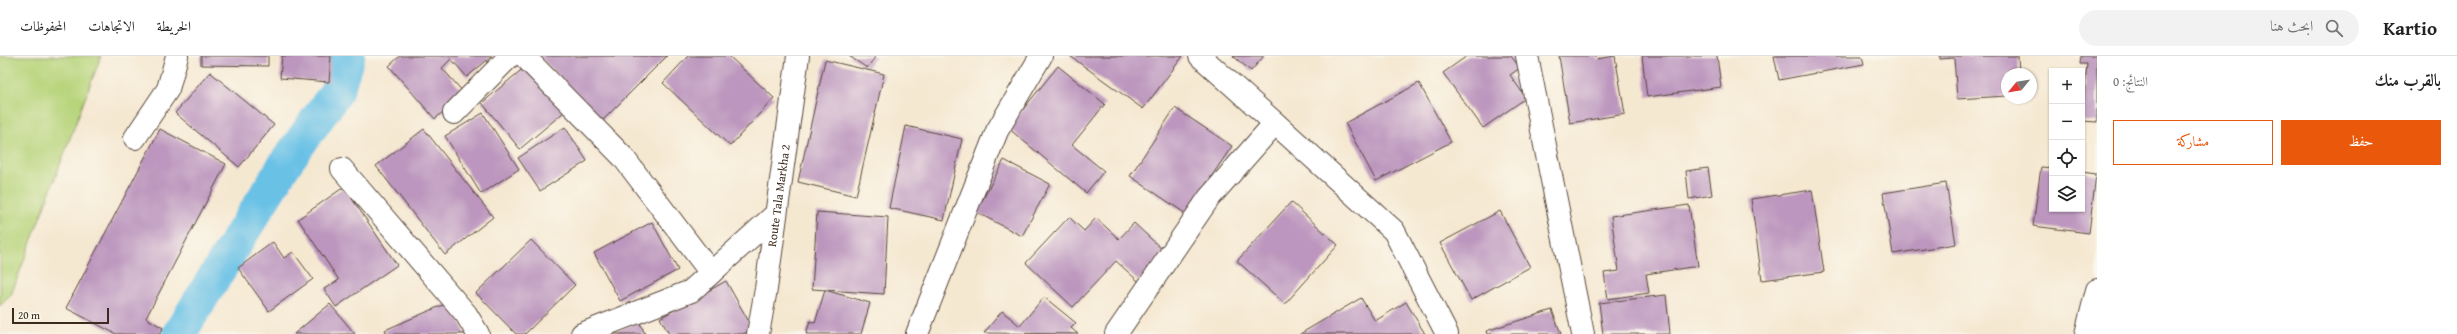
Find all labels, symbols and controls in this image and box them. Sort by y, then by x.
search box [2079,10,2359,46]
text: Kartio [2383,14,2437,42]
text: ابحث هنا [2270,15,2313,36]
text: المحفوظات [20,16,66,36]
text: الاتجاهات [88,16,135,36]
text: الخريطة [157,16,191,36]
icon: search [2323,17,2345,39]
text: بالقرب منك [2374,67,2441,92]
north arrow [2001,68,2037,104]
map controls [2049,68,2085,212]
button: + [2049,68,2085,104]
text: النتائج: 0 [2113,72,2148,91]
button: − [2049,104,2085,140]
button: مشاركة [2113,120,2273,165]
button: حفظ [2281,120,2441,165]
button: locate [2049,140,2085,176]
street label: Route Tala Markha 2 [763,143,794,248]
button: layers [2049,176,2085,212]
scale bar [12,306,109,325]
text: 20 m [18,307,40,323]

